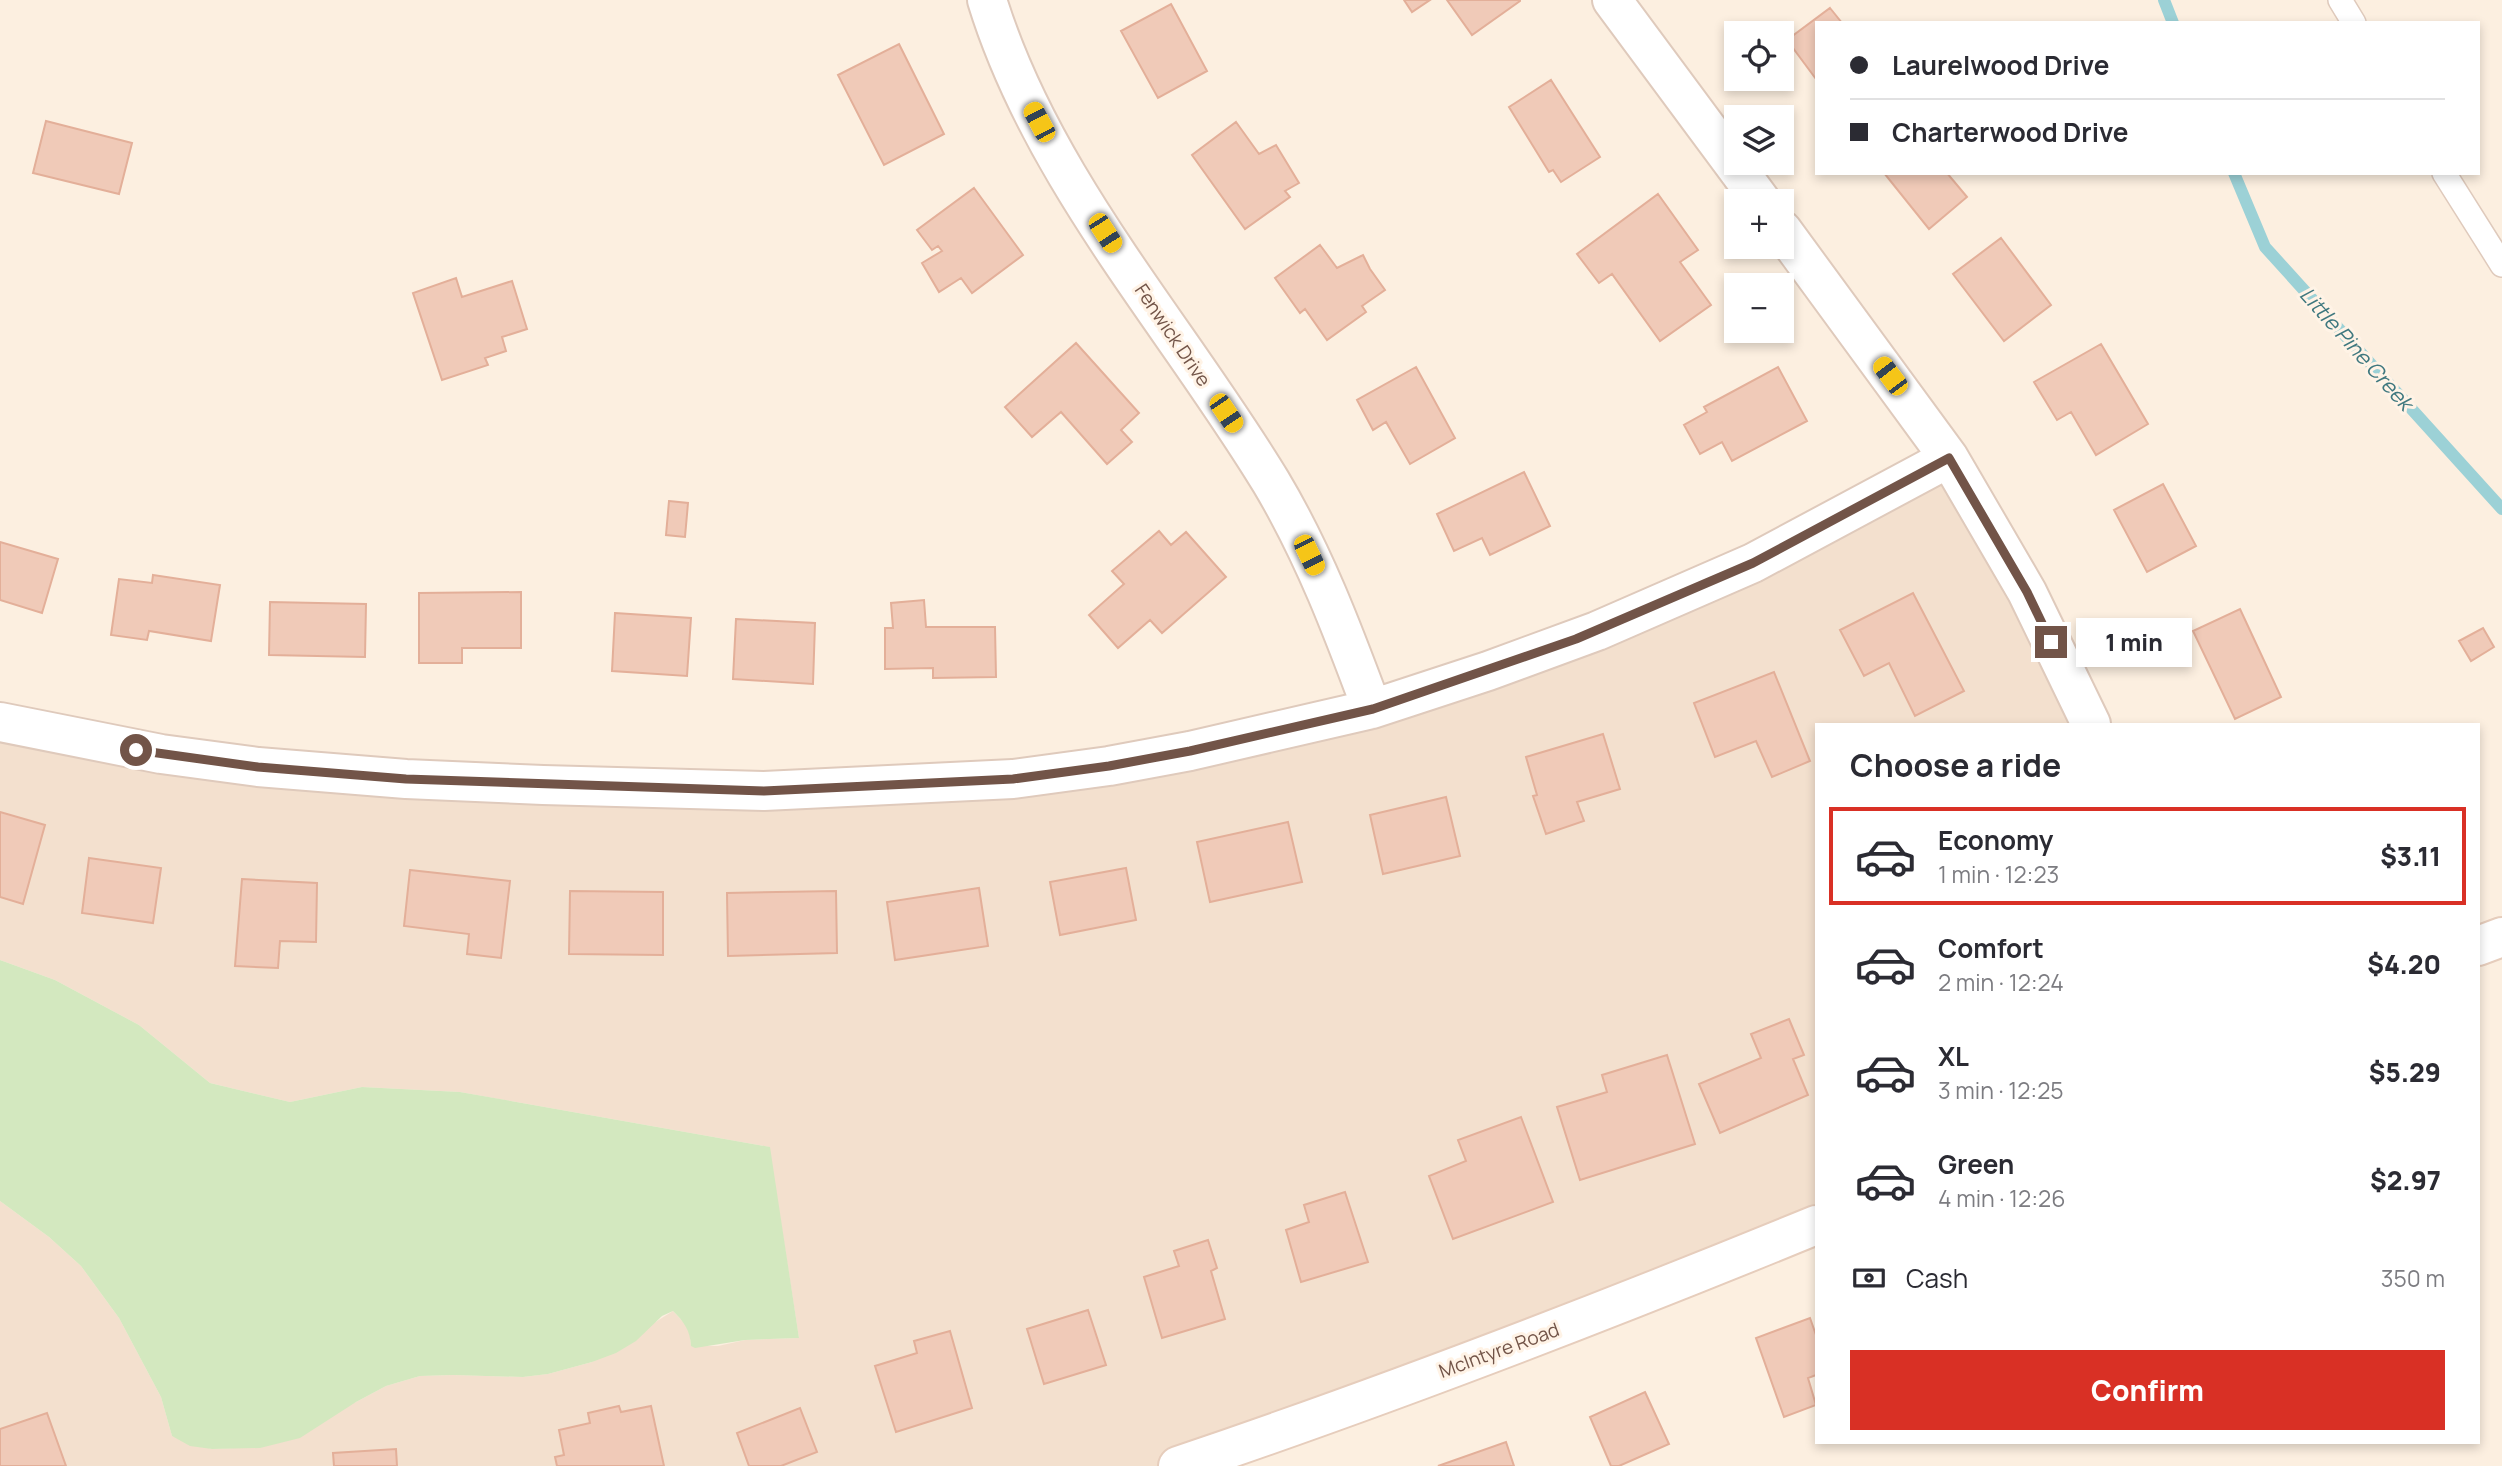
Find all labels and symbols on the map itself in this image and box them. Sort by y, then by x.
car [1020,99,1059,145]
car [1085,210,1126,256]
street label: Fenwick Drive [1129,279,1217,391]
water label: Little Pine Creek [2294,281,2421,418]
car [1869,353,1912,399]
car [1206,390,1247,436]
car [1291,532,1328,578]
callout: 1 min [2076,618,2191,666]
route end [2035,626,2067,658]
route start [120,734,152,766]
street label: McIntyre Road [1435,1316,1563,1384]

